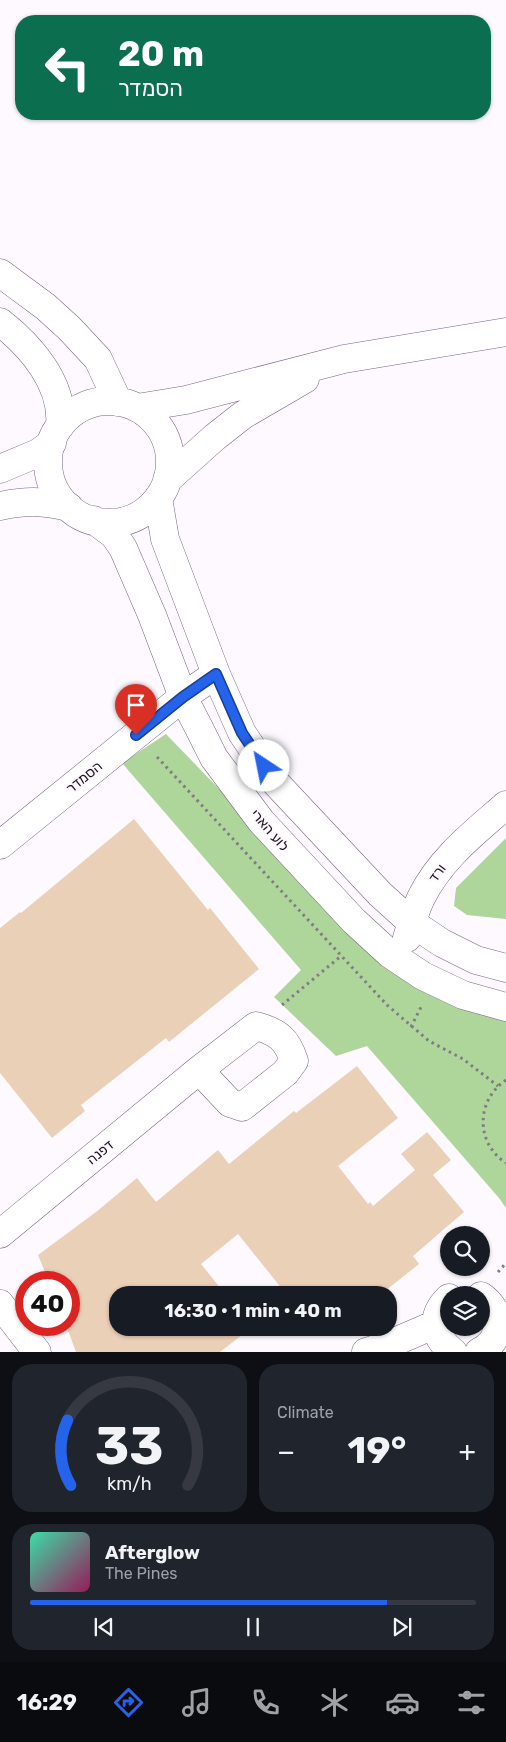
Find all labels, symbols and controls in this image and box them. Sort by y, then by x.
text: 20 m [118,33,204,75]
icon: left [35,35,100,100]
text: הסמדר [118,75,183,102]
pin [115,684,157,735]
icon: arrive [122,691,150,719]
position arrow [237,739,289,791]
street label: הסמדר [63,758,106,797]
street label: לוע הארי [247,806,292,855]
street label: ורד [425,861,450,886]
street label: דפנה [83,1136,117,1168]
map controls [440,1226,490,1336]
button: search [440,1226,490,1276]
speed limit sign: 40 [15,1271,80,1336]
button: layers [440,1286,490,1336]
text: 16:30 · 1 min · 40 m [164,1299,342,1322]
text: Climate [277,1403,334,1422]
text: 33 [95,1415,164,1477]
text: 19° [347,1427,406,1473]
text: − [277,1435,295,1468]
text: + [459,1435,476,1468]
text: km/h [107,1473,152,1494]
text: Afterglow [105,1541,200,1564]
text: The Pines [105,1564,178,1583]
icon: previous [90,1613,118,1641]
icon: pause [239,1613,267,1641]
icon: next [388,1613,416,1641]
icon: directions [111,1685,146,1720]
icon: music [179,1685,214,1720]
icon: phone [248,1685,283,1720]
icon: climate [317,1685,352,1720]
icon: car [385,1685,420,1720]
icon: filters [454,1685,489,1720]
text: 16:29 [17,1689,77,1716]

